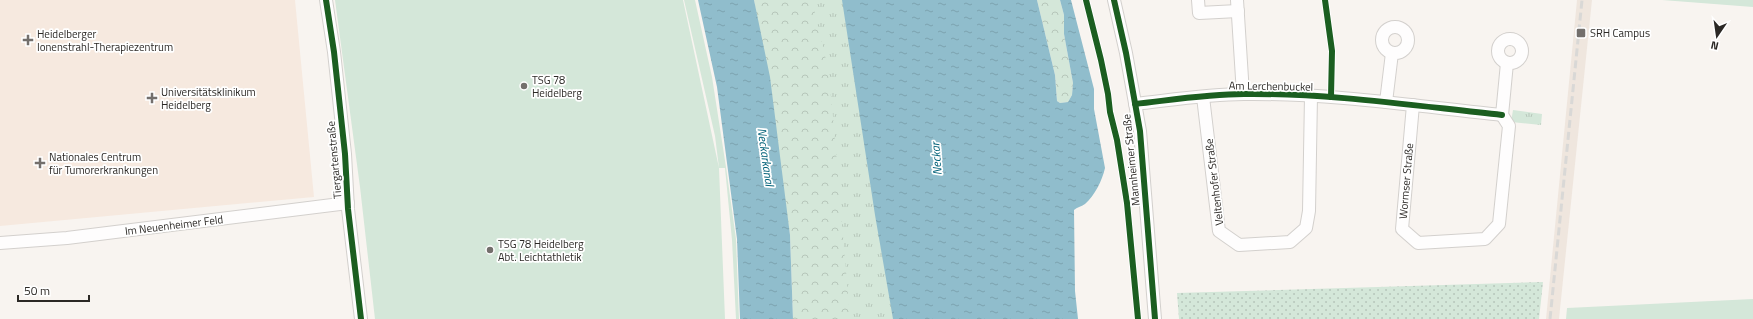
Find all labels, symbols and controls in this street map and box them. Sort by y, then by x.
north arrow [1697,16,1737,56]
place label: SRH Campus [1590,25,1650,41]
place label: Heidelberger Ionenstrahl-Therapiezentrum [37,26,173,55]
marker: SRH Campus [1575,27,1587,39]
marker: Heidelberger Ionenstrahl-Therapiezentrum [22,34,34,46]
text: N [1709,37,1720,54]
place label: TSG 78 Heidelberg [532,72,582,101]
street label: Am Lerchenbuckel [1229,77,1313,95]
marker: TSG 78 Heidelberg [519,81,529,91]
place label: Universitätsklinikum Heidelberg [161,84,256,113]
marker: Universitätsklinikum Heidelberg [146,92,158,104]
street label: Mannheimer Straße [1118,113,1144,207]
street label: Tiergartenstraße [323,120,345,200]
water label: Neckarkanal [753,127,780,189]
street label: Veltenhofer Straße [1201,137,1227,226]
water label: Neckar [925,140,947,176]
street label: Wormser Straße [1395,142,1417,220]
place label: Nationales Centrum für Tumorerkrankungen [49,149,158,178]
marker: Nationales Centrum für Tumorerkrankungen [34,157,46,169]
street label: Im Neuenheimer Feld [124,211,224,239]
place label: TSG 78 Heidelberg Abt. Leichtathletik [498,236,584,265]
marker: TSG 78 Heidelberg Abt. Leichtathletik [485,245,495,255]
scale bar [18,277,89,303]
text: 50 m [24,281,50,300]

